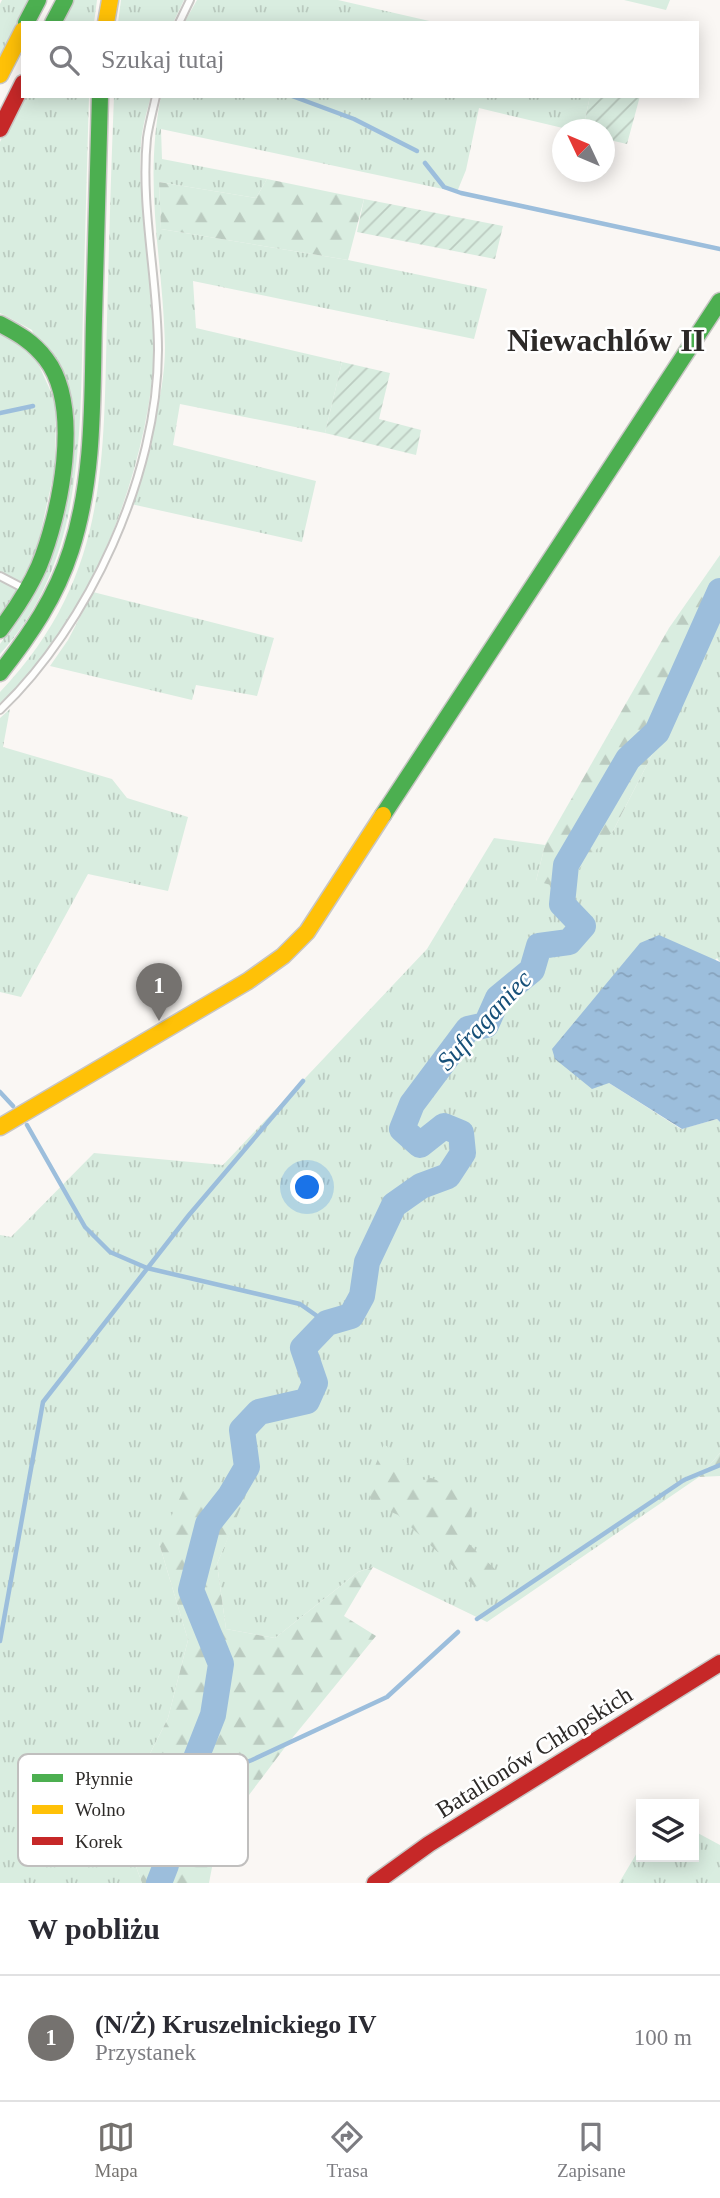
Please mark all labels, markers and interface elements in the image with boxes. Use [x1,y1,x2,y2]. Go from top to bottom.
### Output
search box [21,21,699,98]
icon: search [45,41,83,79]
text: Szukaj tutaj [101,45,224,74]
north arrow [552,119,615,182]
district label: Niewachlów II [507,322,705,358]
pin: 1 [136,963,182,1021]
water label: Sufraganiec [431,964,538,1076]
your location [290,1170,324,1204]
street label: Batalionów Chłopskich [431,1681,637,1823]
legend [18,1754,248,1866]
text: Płynnie [75,1768,133,1789]
text: Wolno [75,1799,125,1820]
map controls [636,1799,699,1862]
button: layers [636,1799,699,1862]
text: Korek [75,1831,123,1852]
text: W pobliżu [28,1912,160,1945]
text: (N/Ż) Kruszelnickiego IV [95,2010,377,2039]
text: 1 [45,2025,57,2050]
text: 100 m [634,2025,692,2050]
text: Przystanek [95,2040,196,2065]
tab: Mapa [94,2118,138,2182]
tab: Trasa [327,2118,368,2182]
tab: Zapisane [557,2118,626,2182]

